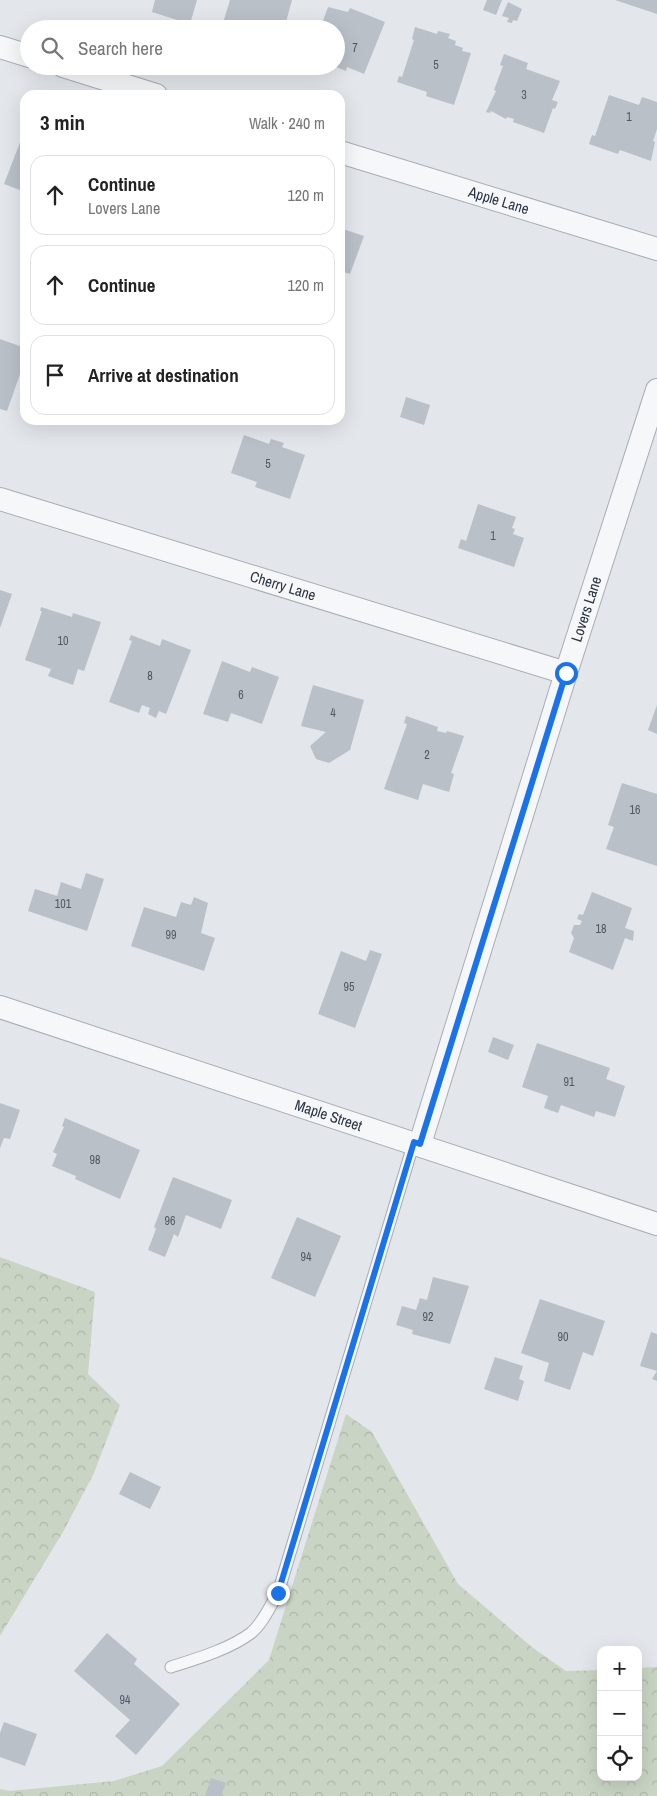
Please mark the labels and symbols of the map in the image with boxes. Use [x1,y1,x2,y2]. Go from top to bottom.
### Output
house number: 7 [352,40,358,56]
house number: 5 [433,57,439,73]
house number: 3 [521,87,527,103]
house number: 1 [626,109,632,125]
street label: Apple Lane [465,181,532,219]
house number: 5 [265,456,271,472]
house number: 1 [490,528,496,544]
street label: Cherry Lane [248,566,319,606]
street label: Lovers Lane [566,574,606,645]
house number: 10 [58,633,68,649]
route start [555,662,578,685]
house number: 8 [147,668,153,684]
house number: 6 [238,687,244,703]
house number: 4 [330,705,336,721]
house number: 2 [424,747,430,763]
house number: 16 [630,802,640,818]
house number: 101 [55,896,72,912]
house number: 18 [596,921,606,937]
house number: 99 [166,927,176,943]
house number: 95 [344,979,355,995]
house number: 91 [564,1074,575,1090]
street label: Maple Street [292,1094,366,1136]
house number: 98 [90,1152,100,1168]
house number: 96 [165,1213,175,1229]
house number: 94 [301,1249,312,1265]
house number: 92 [423,1309,433,1325]
house number: 90 [558,1329,568,1345]
route end [267,1582,290,1605]
house number: 94 [120,1692,131,1708]

